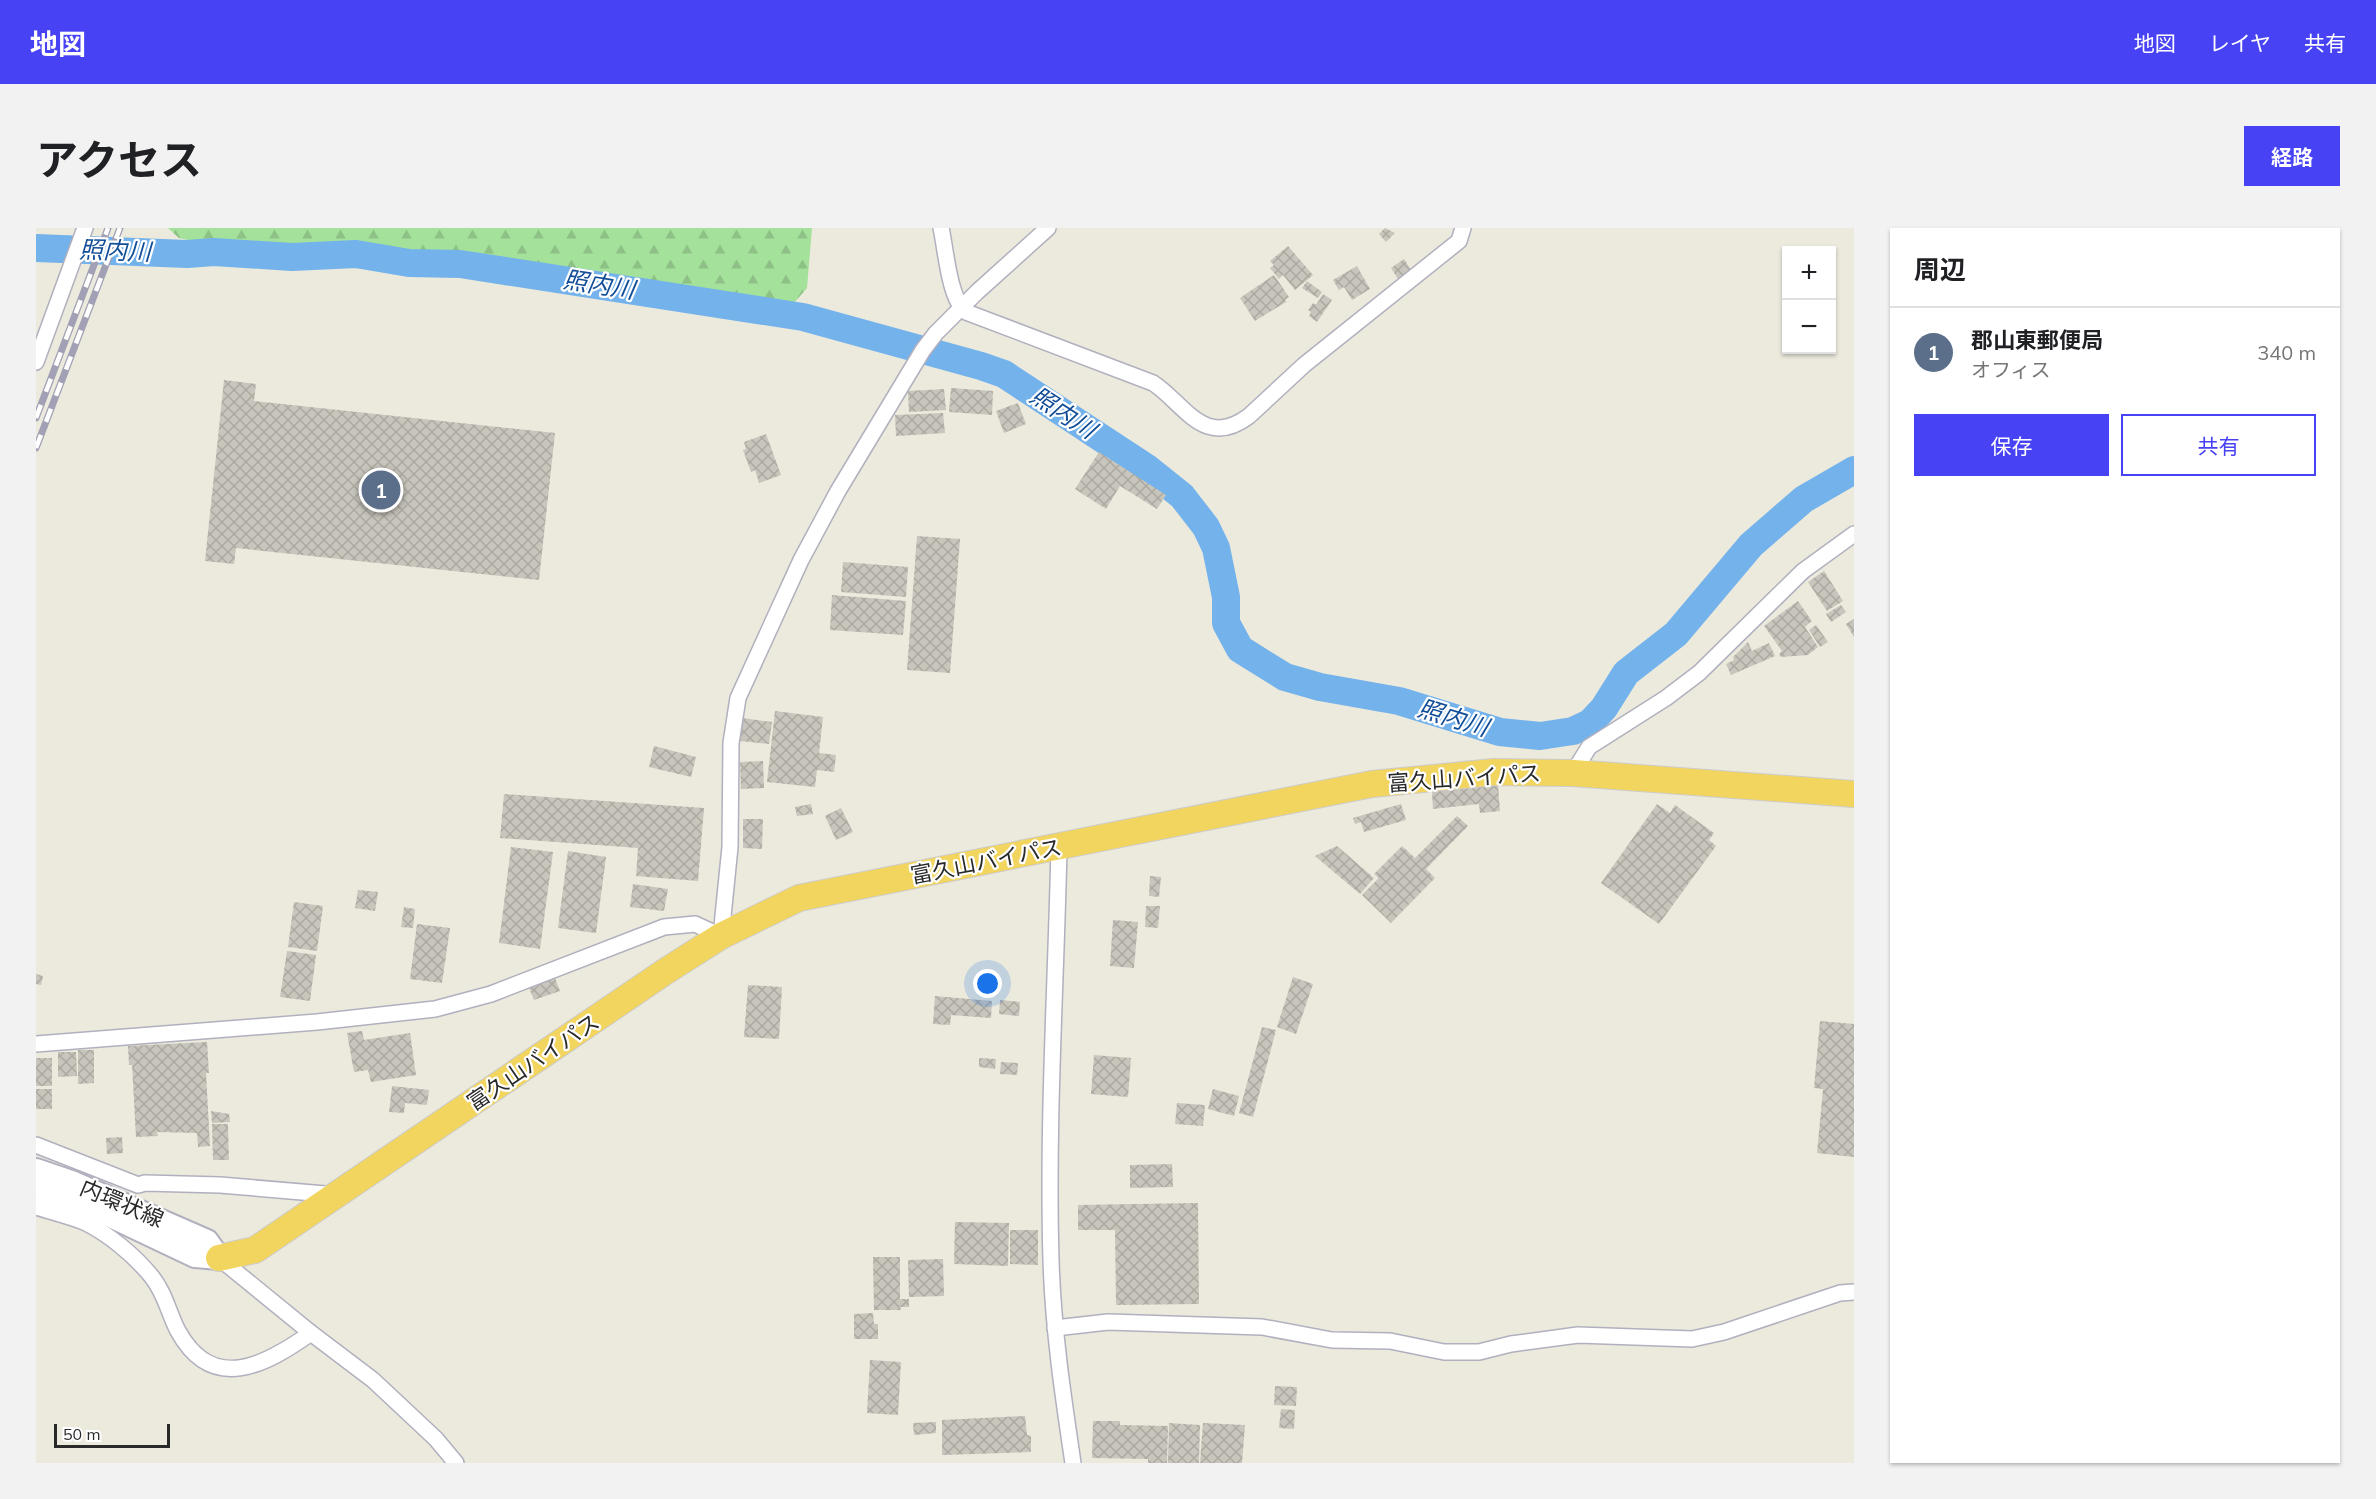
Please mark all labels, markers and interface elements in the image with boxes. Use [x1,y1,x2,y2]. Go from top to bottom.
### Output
text: 地図 [30,26,86,61]
text: 地図 [2134,30,2176,56]
text: レイヤ [2209,30,2271,56]
text: 共有 [2304,30,2346,56]
button: 経路 [2244,126,2340,186]
text: アクセス [36,133,202,186]
water label: 照内川 [79,234,155,266]
map controls [1782,246,1836,354]
button: + [1782,246,1836,300]
text: 周辺 [1914,253,1966,286]
water label: 照内川 [561,264,640,305]
button: − [1782,300,1836,354]
text: 郡山東郵便局 [1971,326,2103,354]
text: 1 [1928,340,1940,365]
text: 340 m [2257,340,2316,365]
text: オフィス [1971,357,2051,382]
water label: 照内川 [1025,380,1104,446]
button: 保存 [1914,414,2109,476]
button: 共有 [2121,414,2316,476]
pin: 1 [362,468,400,512]
water label: 照内川 [1414,692,1495,743]
street label: 富久山バイパス [1386,759,1542,797]
street label: 富久山バイパス [908,833,1064,889]
your location [973,969,1002,998]
street label: 富久山バイパス [462,1007,604,1117]
street label: 内環状線 [76,1173,168,1233]
scale bar [54,1421,170,1448]
text: 50 m [63,1424,100,1444]

